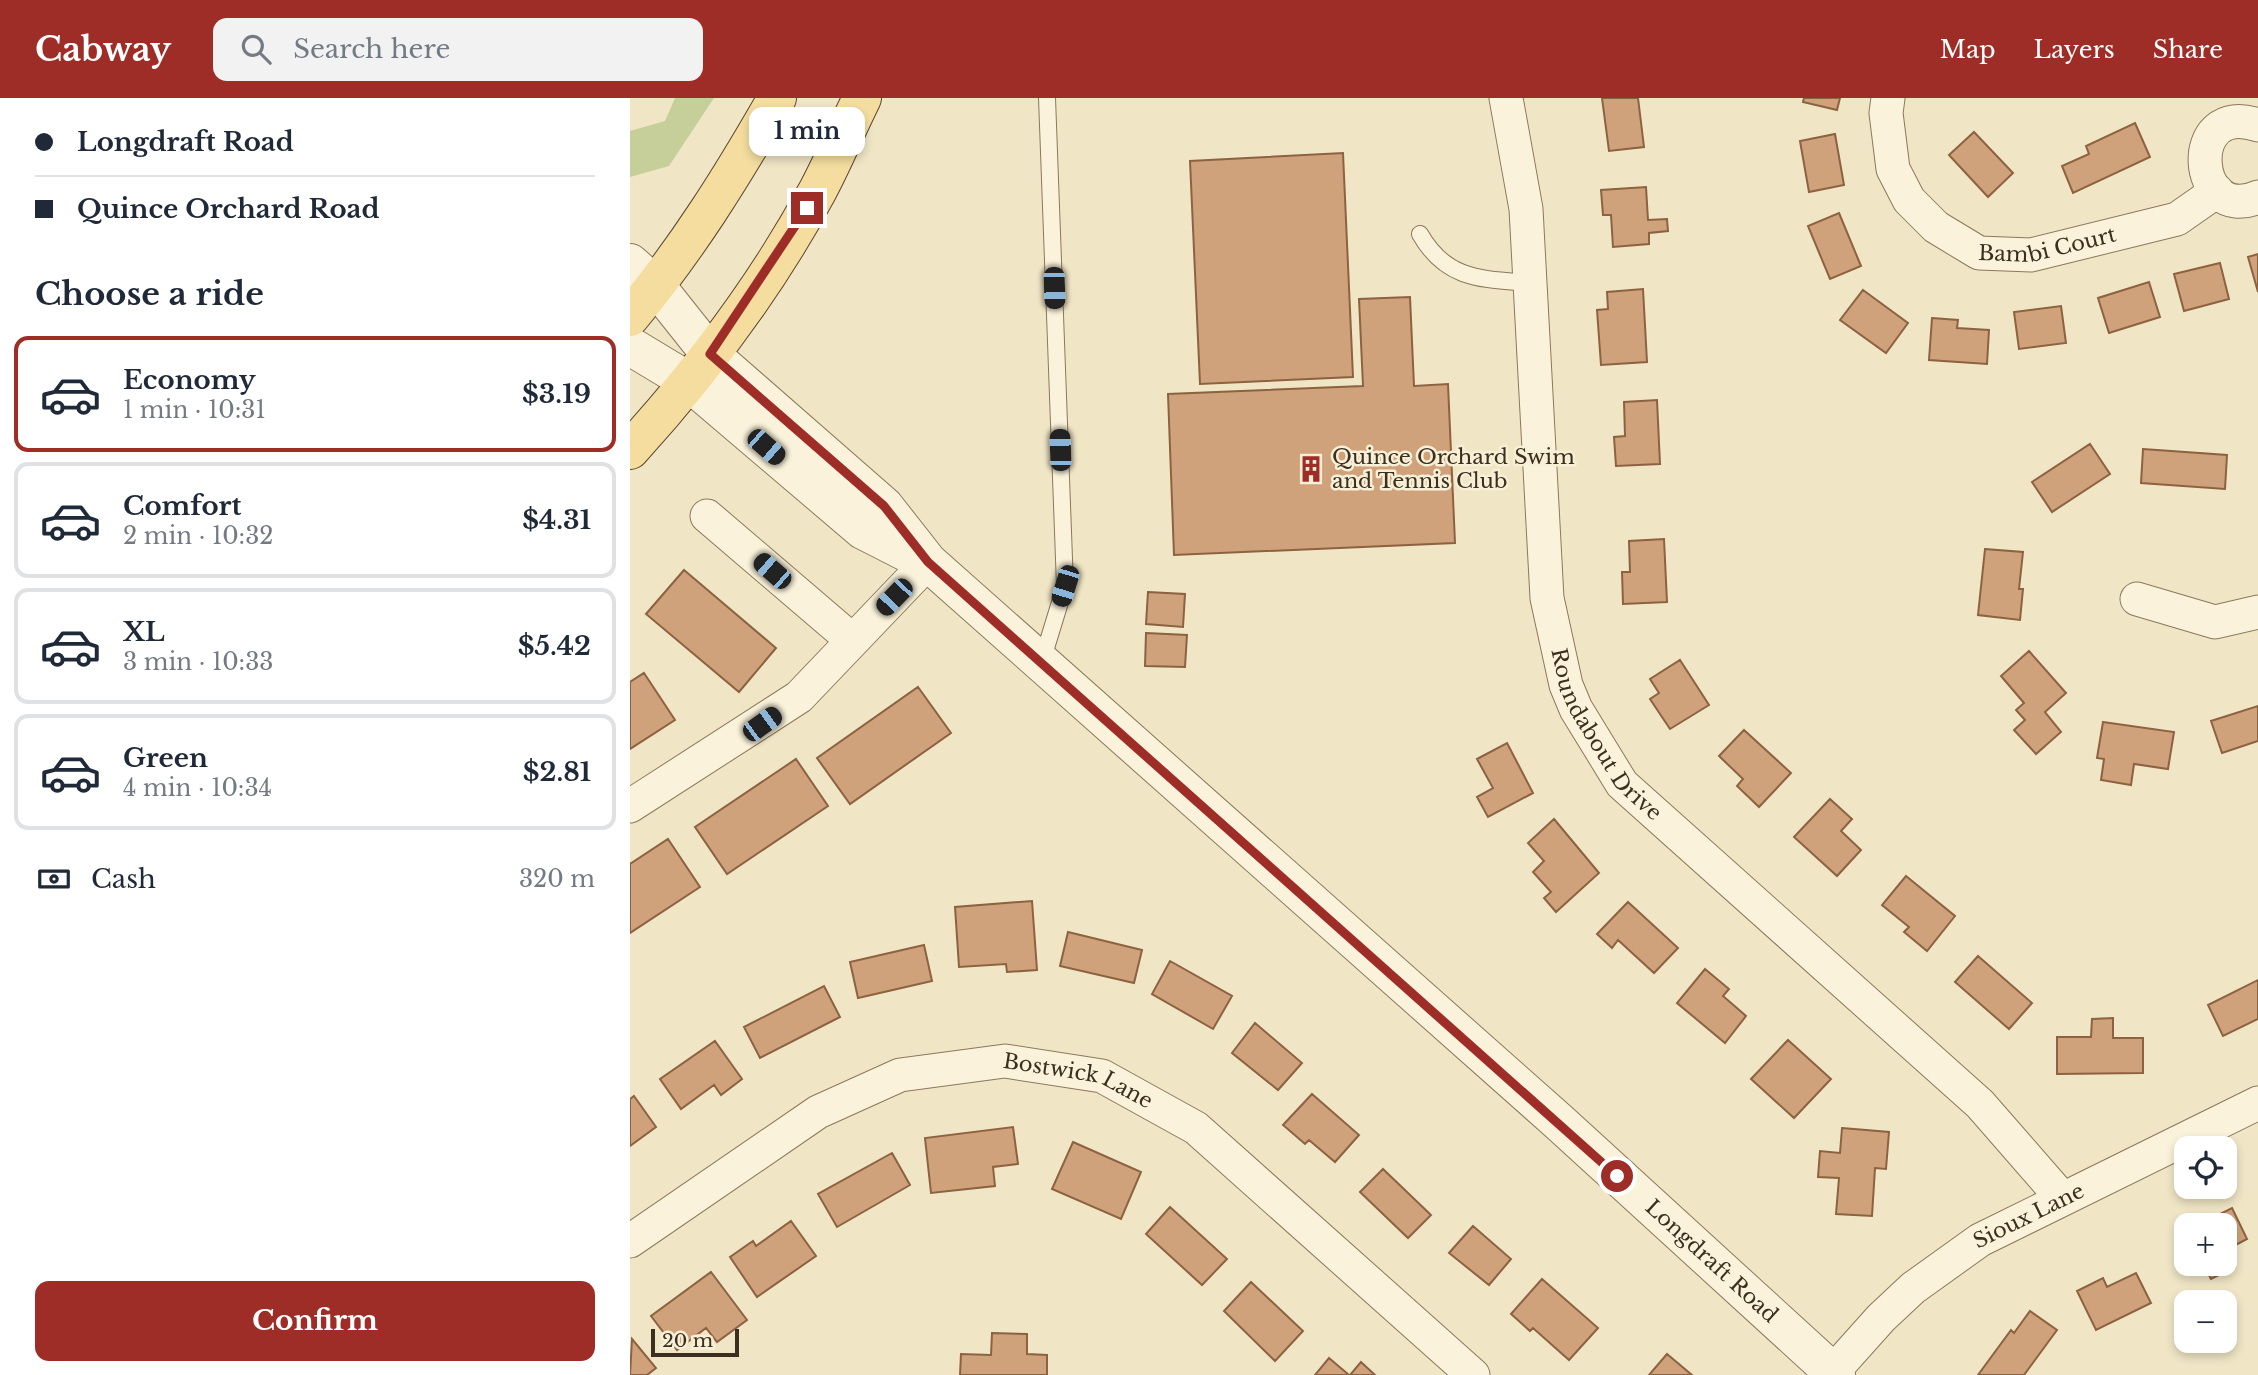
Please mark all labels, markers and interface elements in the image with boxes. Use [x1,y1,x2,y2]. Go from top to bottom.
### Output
search box [213,18,703,81]
text: Cabway [35,29,171,70]
icon: search [237,30,275,68]
text: Search here [293,33,450,65]
text: Map [1940,35,1996,64]
text: Layers [2034,35,2115,64]
text: Share [2153,35,2223,64]
callout: 1 min [749,106,865,155]
text: 1 min [774,117,840,145]
text: Longdraft Road [77,126,294,158]
route end [791,192,823,224]
text: Quince Orchard Road [77,193,380,225]
street label: Bambi Court [1978,222,2119,268]
car [1043,267,1066,309]
text: Choose a ride [35,274,264,314]
icon: car [39,363,102,426]
text: Economy [123,364,256,396]
text: $3.19 [522,378,591,410]
text: 1 min · 10:31 [123,396,266,424]
car [744,425,789,469]
car [1049,429,1072,471]
place label: Quince Orchard Swim and Tennis Club [1332,444,1575,494]
building icon: Quince Orchard Swim and Tennis Club [1296,454,1326,484]
icon: car [39,489,102,552]
text: Comfort [123,490,241,522]
text: $4.31 [522,504,591,536]
text: 2 min · 10:32 [123,522,273,550]
car [750,549,795,593]
car [1049,563,1082,609]
car [872,575,917,619]
icon: car [39,615,102,678]
text: XL [123,616,165,648]
text: $5.42 [518,630,591,662]
street label: Roundabout Drive [1545,646,1667,826]
text: 3 min · 10:33 [123,648,273,676]
car [739,703,786,745]
icon: car [39,741,102,804]
text: Green [123,742,208,774]
text: $2.81 [523,756,591,788]
text: 4 min · 10:34 [123,774,272,802]
icon: cash [35,860,73,898]
text: Cash [91,863,156,895]
text: 320 m [519,865,595,893]
street label: Bostwick Lane [1001,1048,1157,1114]
map controls [2174,1136,2237,1353]
button: locate [2174,1136,2237,1199]
route start [1601,1160,1633,1192]
street label: Sioux Lane [1969,1178,2088,1254]
street label: Longdraft Road [1640,1194,1783,1328]
button: + [2174,1213,2237,1276]
button: Confirm [35,1281,595,1361]
button: − [2174,1290,2237,1353]
scale bar [651,1326,738,1358]
text: 20 m [662,1329,713,1352]

